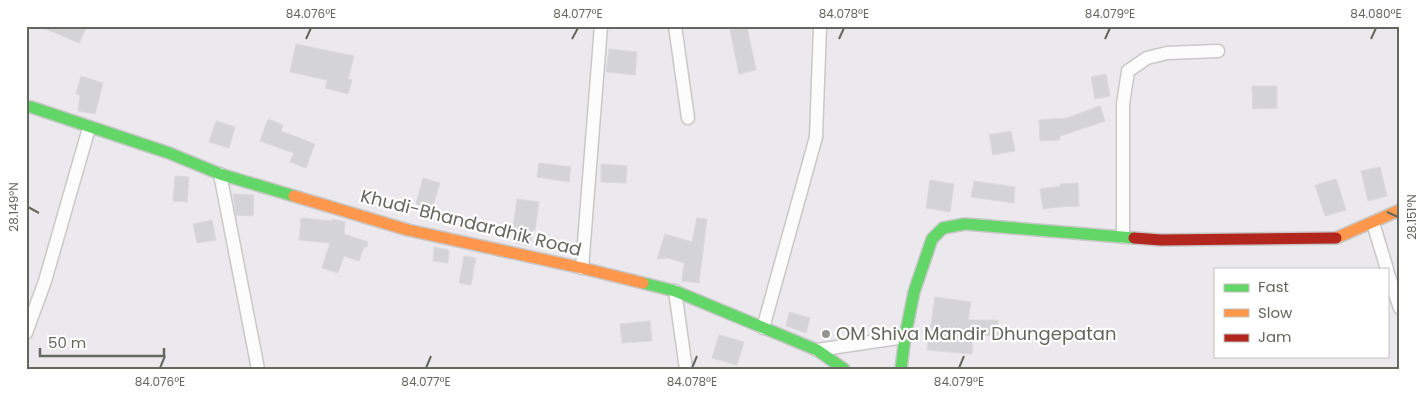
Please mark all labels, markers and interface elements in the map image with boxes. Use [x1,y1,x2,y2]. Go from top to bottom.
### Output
text: 84.076°E [286,5,336,22]
text: 84.077°E [553,5,603,22]
text: 84.078°E [819,5,869,22]
text: 84.079°E [1085,5,1135,22]
text: 84.080°E [1350,5,1402,22]
text: 28.149°N [5,182,22,232]
street label: Khudi-Bhandardhik Road [358,183,584,262]
text: 28.151°N [1403,194,1420,240]
legend [1214,268,1388,358]
text: Fast [1258,276,1289,297]
text: Slow [1258,302,1293,323]
place label: OM Shiva Mandir Dhungepatan [836,321,1117,346]
scale bar [40,325,164,357]
text: Jam [1258,326,1292,347]
marker: OM Shiva Mandir Dhungepatan [820,328,832,340]
text: 50 m [48,332,86,353]
text: 84.076°E [135,373,185,390]
text: 84.077°E [401,373,451,390]
text: 84.078°E [667,373,717,390]
text: 84.079°E [934,373,984,390]

